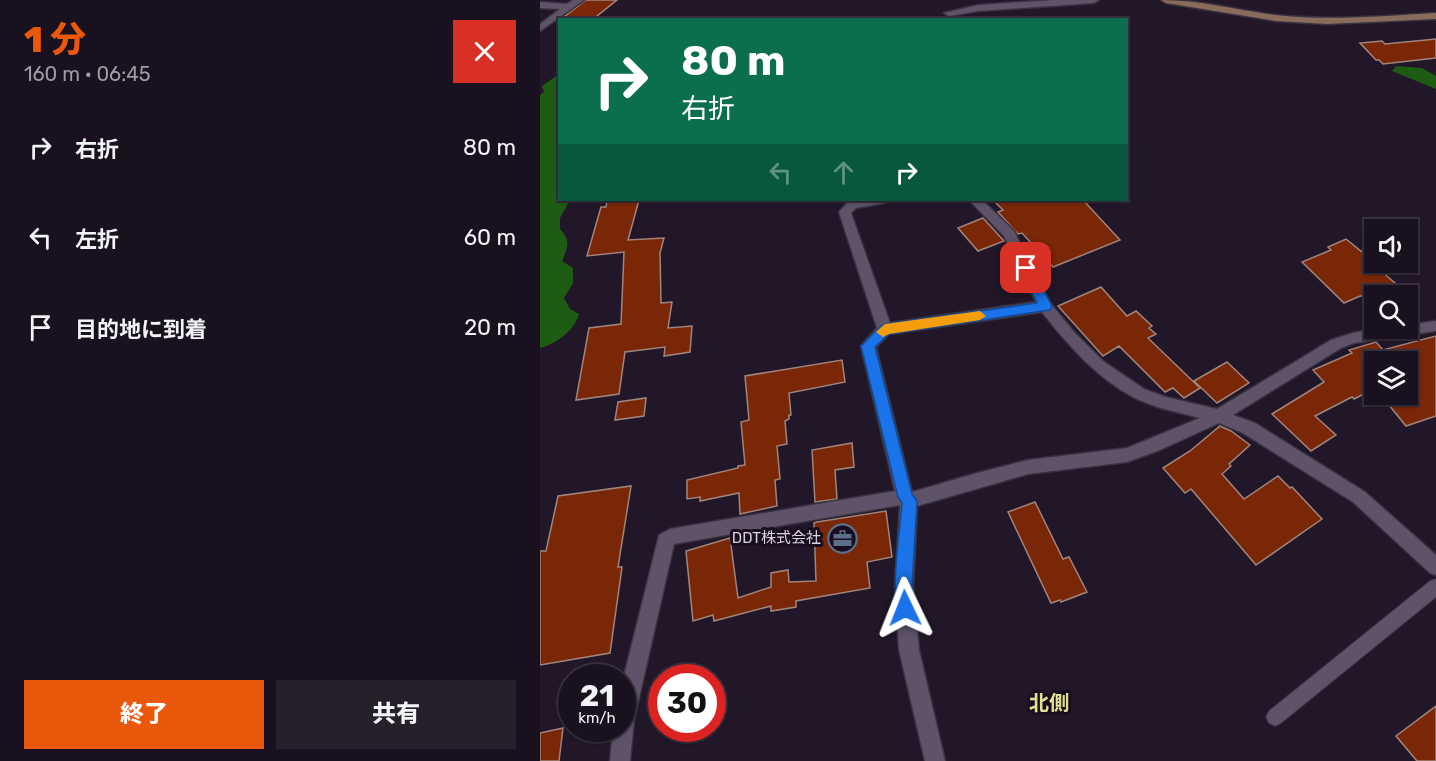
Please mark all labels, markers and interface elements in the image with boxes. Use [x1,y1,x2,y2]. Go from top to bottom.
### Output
text: 1 分 [24,18,86,61]
button: close [453,20,516,83]
text: 80 m [681,36,785,86]
icon: right [582,42,660,120]
text: 160 m · 06:45 [24,62,151,86]
text: 右折 [681,93,735,125]
icon: right [24,131,57,164]
text: 80 m [463,134,516,161]
text: 右折 [75,136,119,163]
icon: left [764,156,797,189]
icon: ahead [827,156,860,189]
icon: right [890,156,923,189]
map controls [1364,219,1418,405]
button: sound [1364,219,1418,273]
icon: left [24,221,57,254]
text: 60 m [464,224,516,251]
text: 左折 [75,226,119,253]
pin [1000,242,1051,293]
icon: arrive [1009,251,1042,284]
button: search [1364,285,1418,339]
icon: arrive [24,311,57,344]
text: 20 m [464,314,516,341]
text: 目的地に到着 [75,316,207,343]
button: layers [1364,351,1418,405]
office icon: DDT株式会社 [826,522,858,554]
place label: DDT株式会社 [732,529,821,547]
position arrow [873,576,937,640]
speed limit sign: 30 [648,664,726,742]
text: 21 [580,678,614,714]
button: 終了 [24,680,264,749]
button: 共有 [276,680,516,749]
district label: 北側 [1029,691,1069,715]
text: km/h [578,709,616,727]

